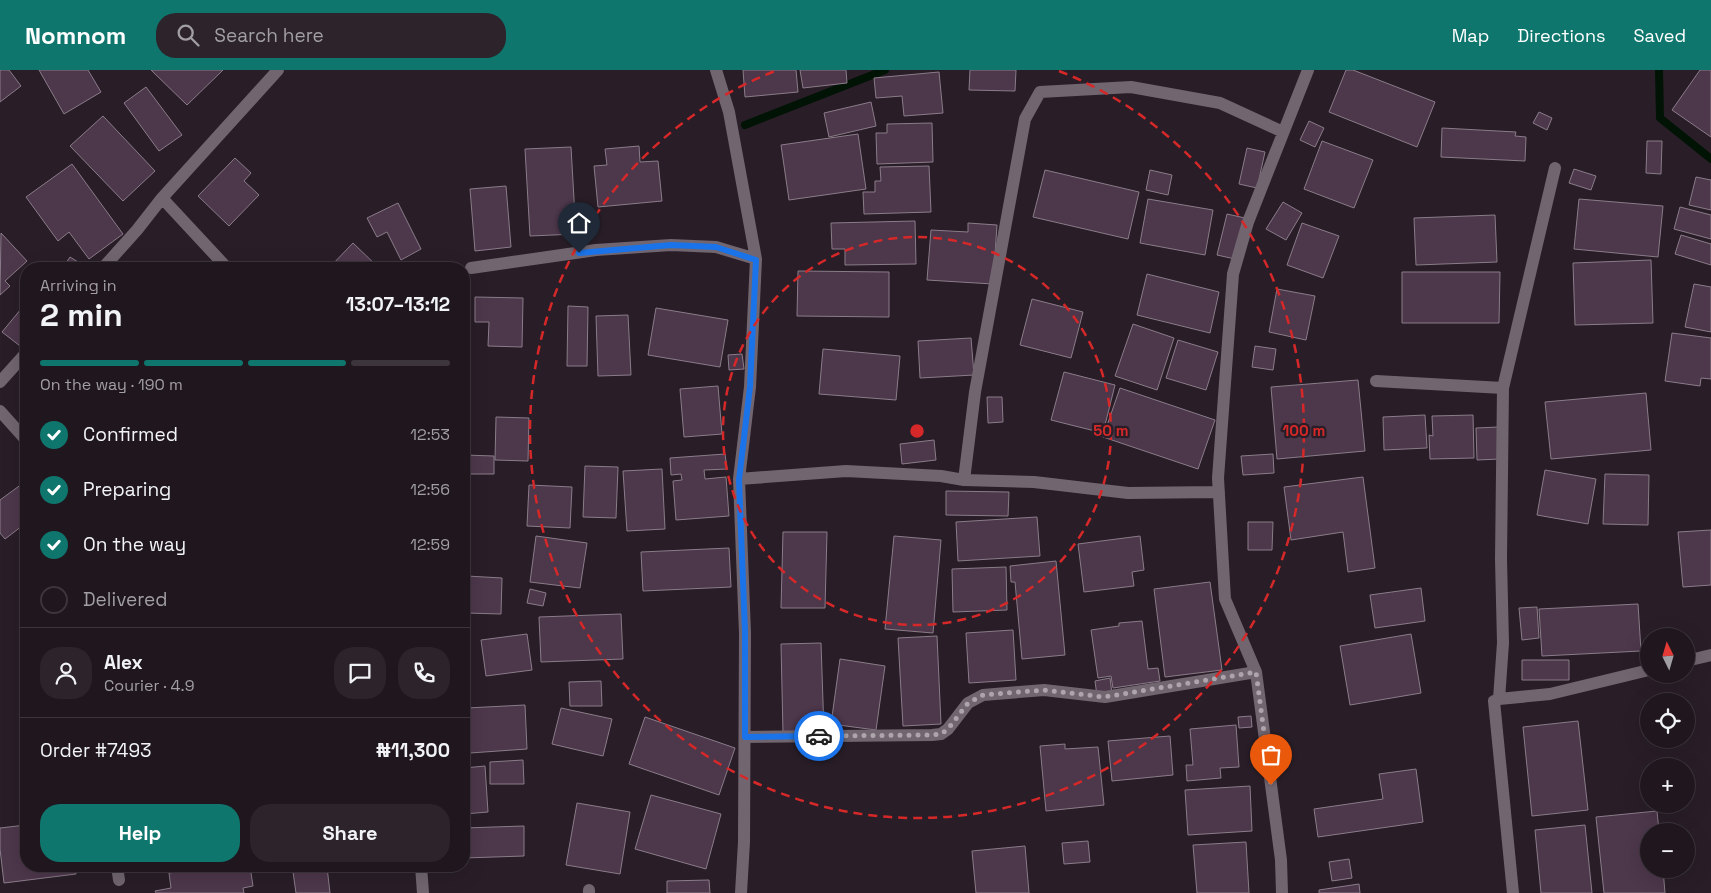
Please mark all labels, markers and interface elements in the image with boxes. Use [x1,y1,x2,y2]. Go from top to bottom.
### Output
search box [156,13,506,58]
text: Nomnom [25,20,126,51]
icon: search [174,21,202,49]
text: Search here [214,23,324,48]
text: Map [1452,24,1489,47]
text: Directions [1517,24,1606,47]
text: Saved [1634,24,1686,47]
pin [558,202,600,253]
icon: home [565,209,593,237]
text: Arriving in [40,275,117,296]
text: 13:07–13:12 [346,292,450,317]
text: 2 min [40,295,123,335]
text: On the way · 190 m [40,374,183,395]
icon: check [40,421,68,449]
text: 50 m [1093,421,1129,440]
text: 100 m [1283,421,1325,440]
text: Confirmed [83,422,178,447]
centre of rings [908,422,926,440]
text: 12:53 [410,424,450,445]
icon: check [40,476,68,504]
text: Preparing [83,477,171,502]
text: 12:56 [410,479,450,500]
icon: check [40,531,68,559]
text: On the way [83,532,186,557]
text: 12:59 [410,534,450,555]
text: Delivered [83,587,168,612]
north arrow [1640,628,1695,682]
map controls [1640,628,1695,878]
button: person [40,647,92,699]
button: chat [334,647,386,699]
button: phone [398,647,450,699]
text: Alex [104,650,143,675]
text: Courier · 4.9 [104,675,194,696]
button: locate [1640,693,1695,748]
courier [794,711,844,761]
icon: car [805,722,833,750]
pin [1250,734,1292,785]
text: Order #7493 [40,738,152,763]
text: ₦11,300 [376,738,450,763]
icon: bag [1257,741,1285,769]
button: + [1640,758,1695,813]
button: Help [40,804,240,862]
button: Share [250,804,450,862]
button: − [1640,823,1695,878]

